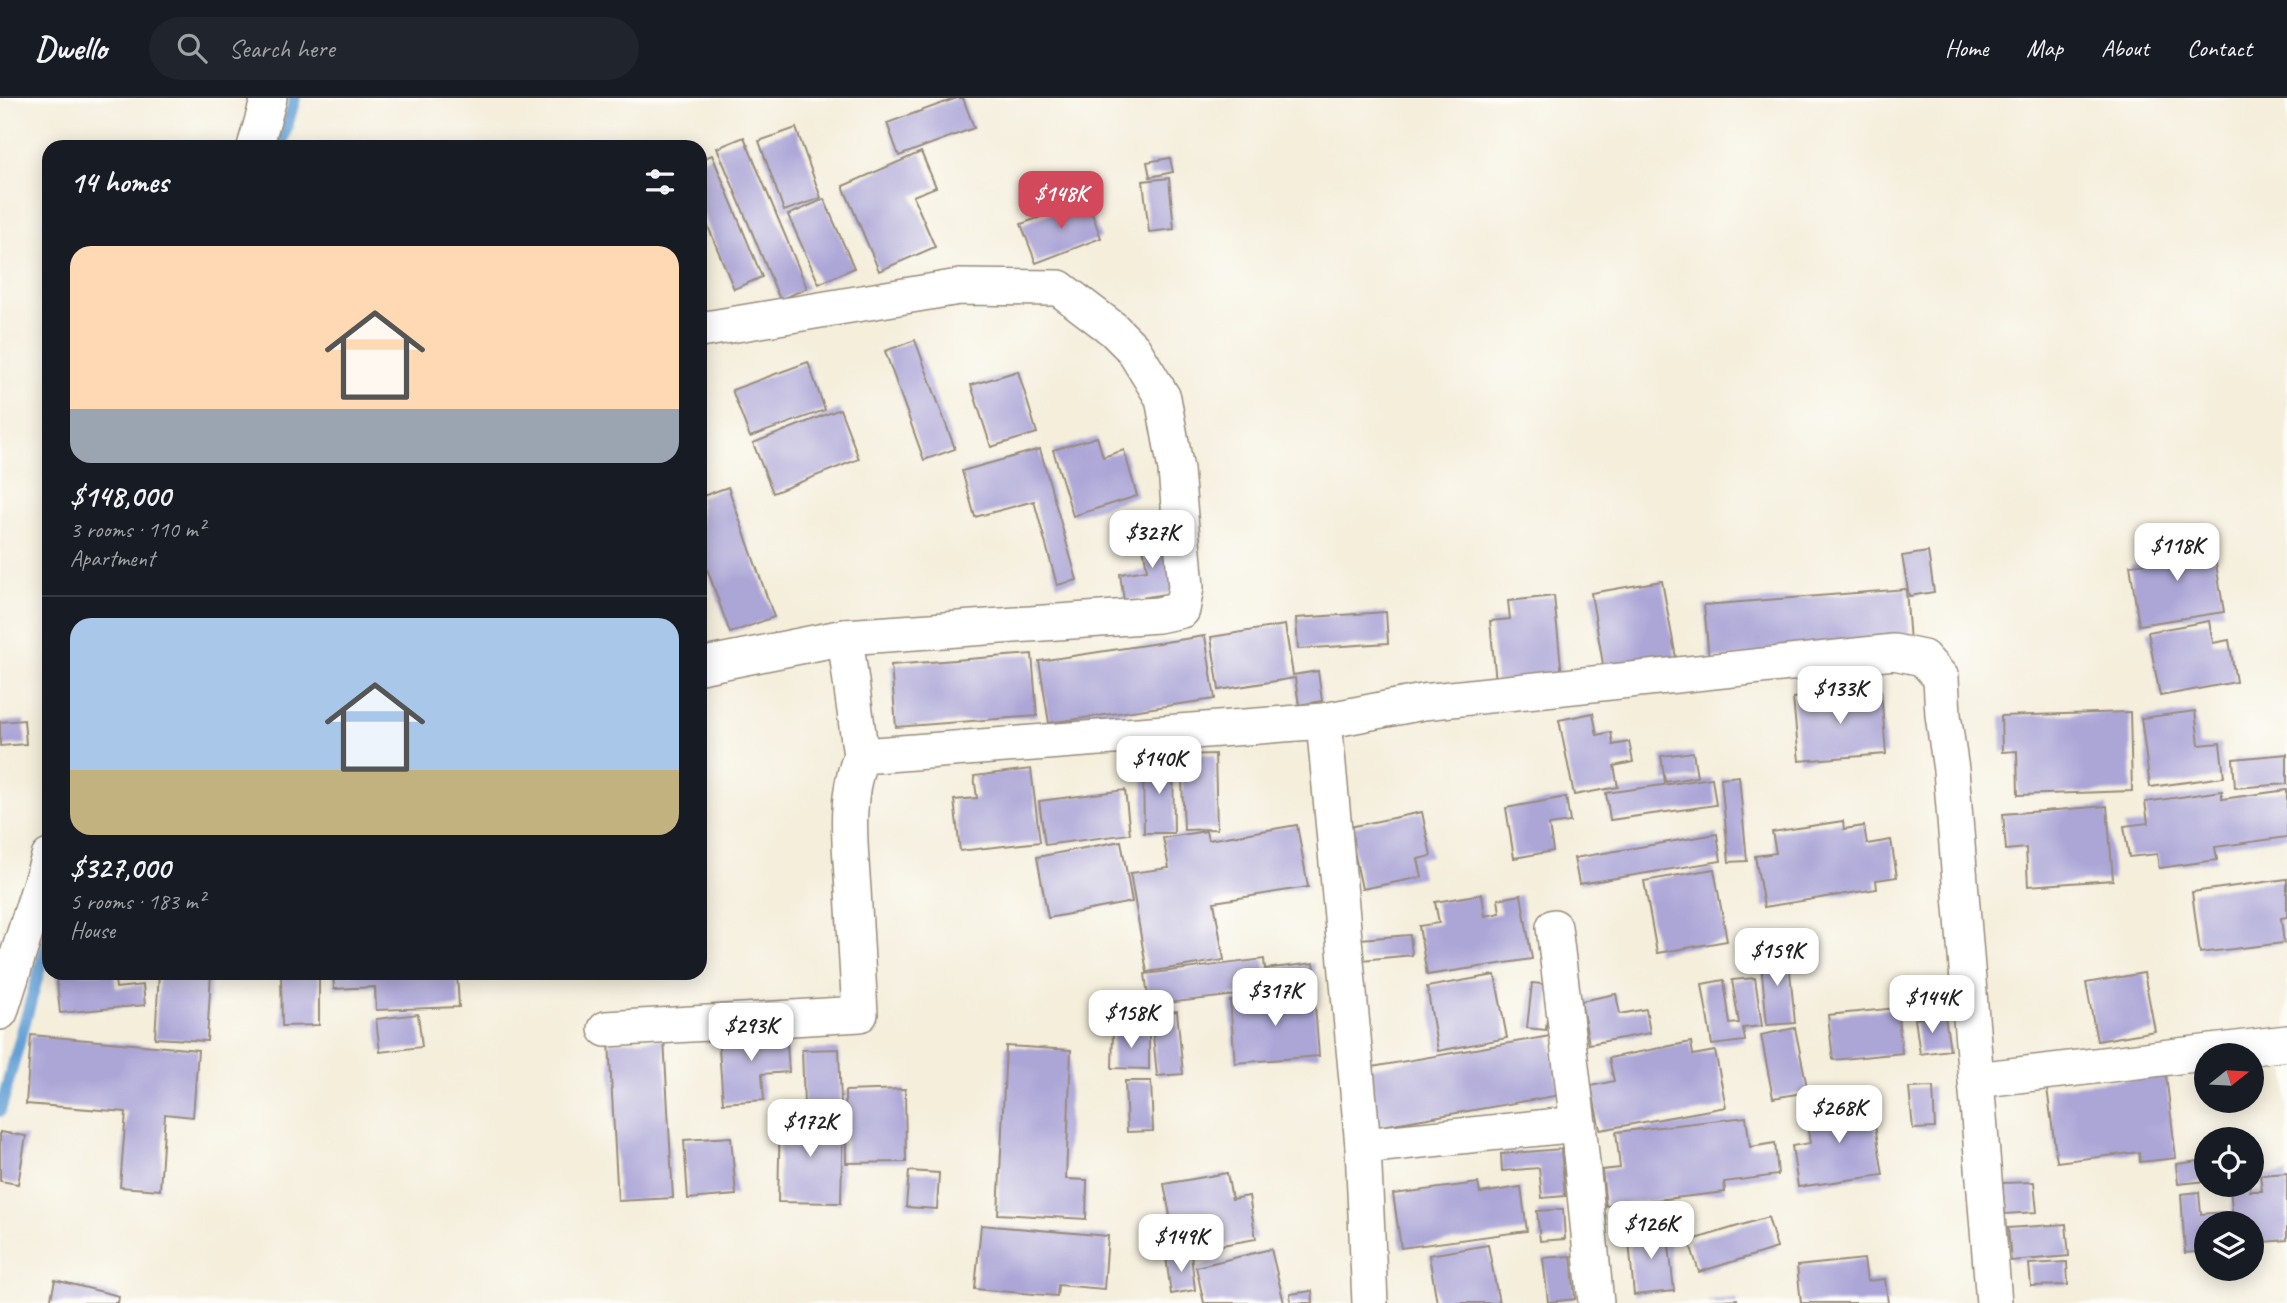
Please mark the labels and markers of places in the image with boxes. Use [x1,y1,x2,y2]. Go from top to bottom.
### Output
pin: $148K [1012,172,1110,231]
pin: $327K [1103,510,1201,570]
pin: $118K [2128,524,2226,583]
pin: $133K [1791,666,1889,726]
pin: $140K [1110,736,1208,796]
pin: $159K [1728,928,1826,988]
pin: $317K [1226,968,1324,1028]
pin: $144K [1883,976,1981,1035]
pin: $158K [1082,990,1180,1050]
pin: $293K [702,1004,800,1063]
pin: $268K [1790,1086,1888,1145]
pin: $172K [761,1100,859,1159]
pin: $126K [1602,1202,1700,1261]
pin: $149K [1132,1214,1230,1274]

